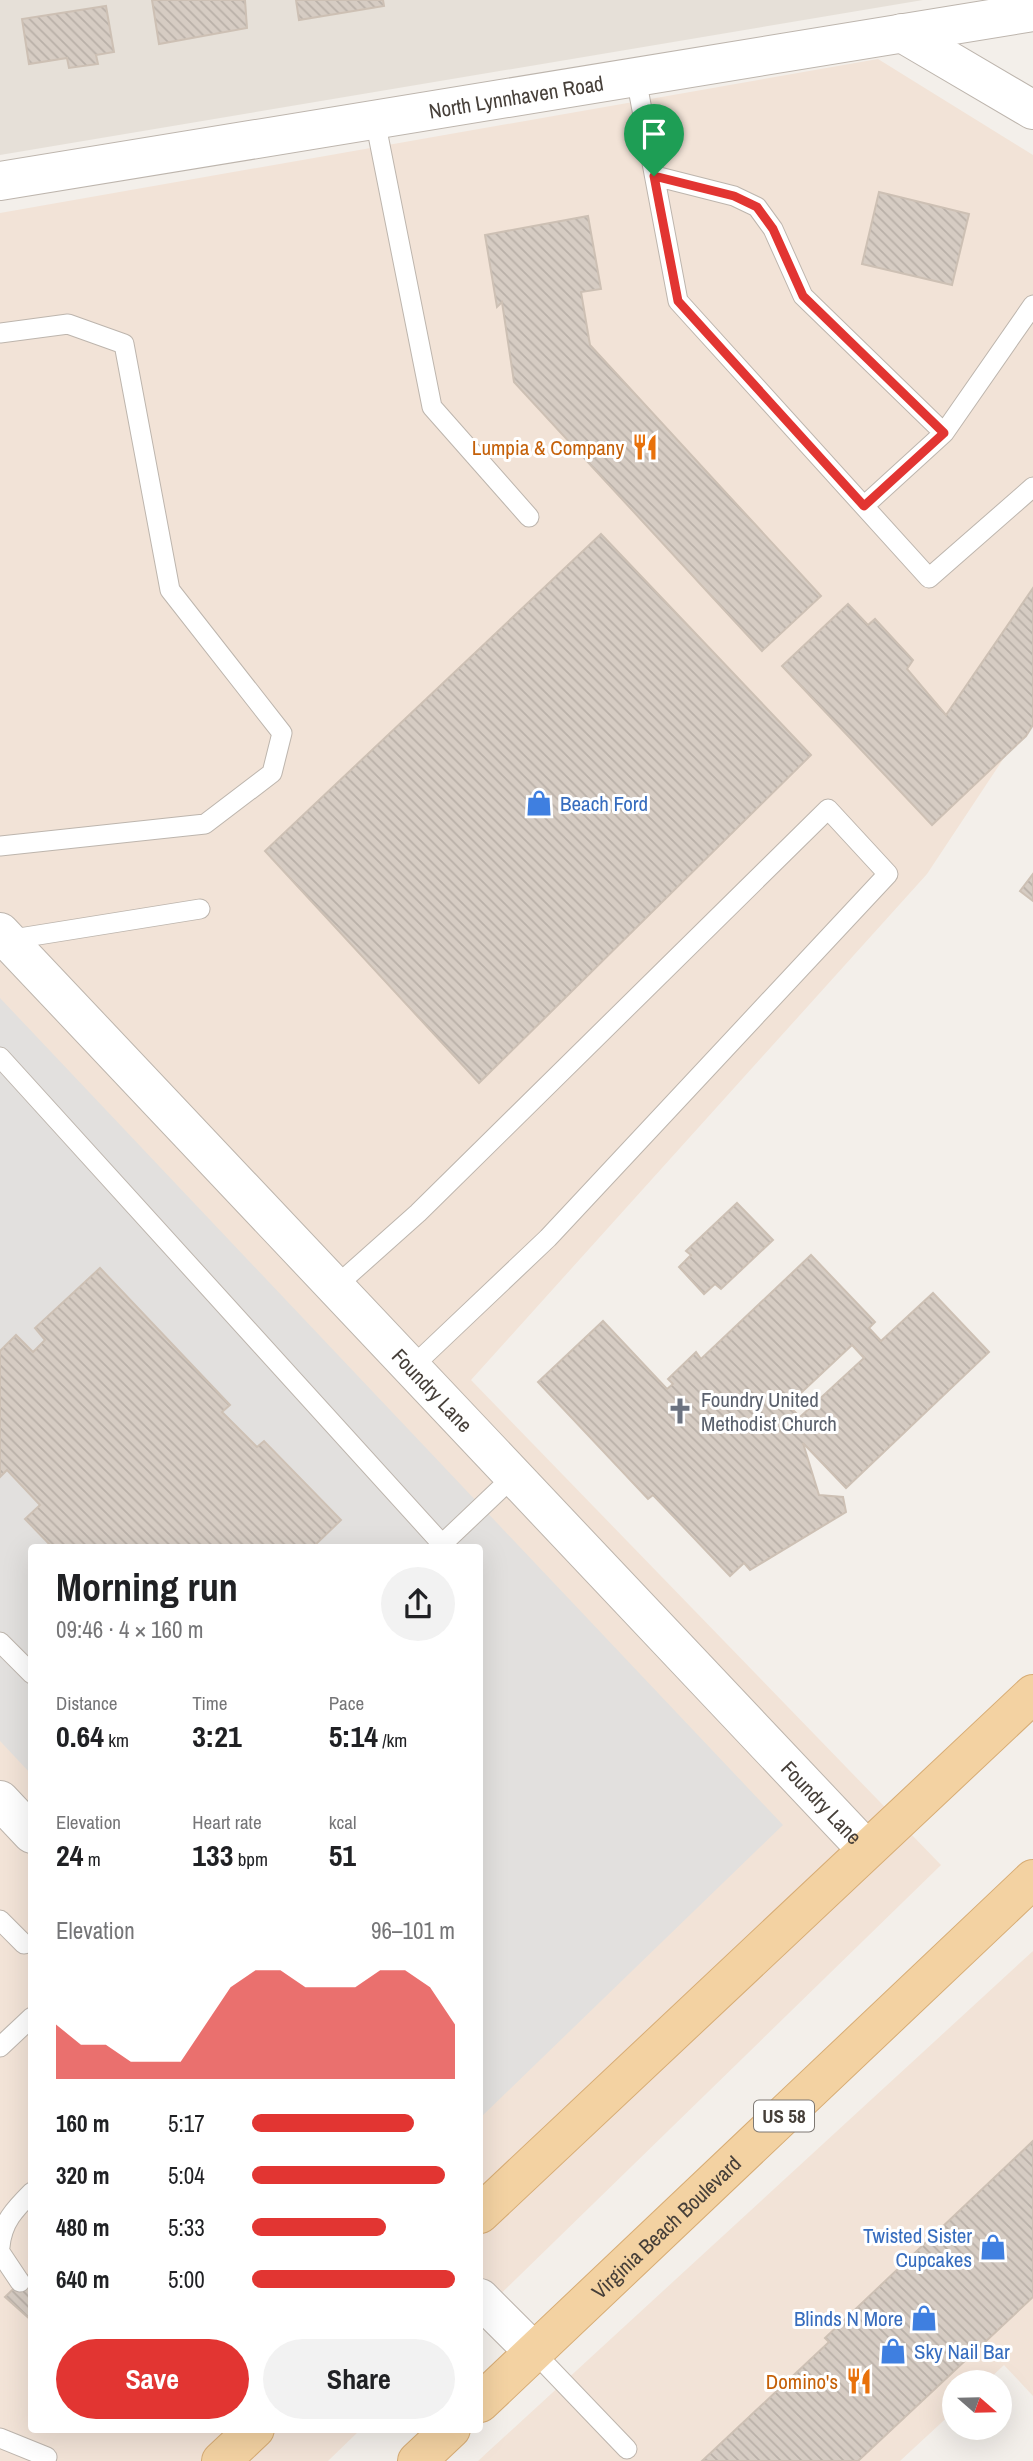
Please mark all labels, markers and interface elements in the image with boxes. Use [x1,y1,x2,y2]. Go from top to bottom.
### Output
street label: North Lynnhaven Road [427,68,606,125]
pin [624,104,684,176]
icon: arrive [635,115,673,153]
restaurant icon: Lumpia & Company [630,432,660,462]
place label: Lumpia & Company [472,433,624,462]
shop icon: Beach Ford [524,788,554,818]
place label: Beach Ford [560,789,648,818]
street label: Foundry Lane [386,1342,479,1438]
place label: Foundry United Methodist Church [701,1385,837,1438]
church icon: Foundry United Methodist Church [665,1396,695,1426]
text: Morning run [56,1562,238,1613]
button: share [381,1567,455,1641]
text: 09:46 · 4 × 160 m [56,1614,203,1645]
text: Distance [56,1690,117,1716]
text: Time [192,1690,227,1716]
text: Pace [329,1690,364,1716]
text: 0.64 [56,1716,104,1756]
text: 3:21 [192,1716,242,1756]
text: 5:14 [329,1716,378,1756]
text: km [104,1727,129,1753]
text: /km [378,1727,407,1753]
street label: Foundry Lane [775,1754,869,1851]
text: Elevation [56,1809,121,1835]
text: Heart rate [192,1809,262,1835]
text: kcal [329,1809,356,1835]
text: 24 [56,1835,83,1875]
text: 133 [192,1835,233,1875]
text: 51 [329,1835,356,1875]
text: m [83,1846,101,1872]
text: bpm [233,1846,268,1872]
text: Elevation [56,1915,135,1946]
text: 96–101 m [371,1915,455,1946]
road number: US 58 [754,2100,814,2132]
text: 160 m [56,2108,109,2139]
text: 5:17 [168,2108,205,2139]
street label: Virginia Beach Boulevard [585,2149,747,2305]
text: 320 m [56,2160,109,2191]
text: 5:04 [168,2160,205,2191]
text: 480 m [56,2212,109,2243]
text: 5:33 [168,2212,205,2243]
place label: Twisted Sister Cupcakes [863,2221,972,2274]
shop icon: Twisted Sister Cupcakes [978,2232,1008,2262]
text: 640 m [56,2264,109,2295]
text: 5:00 [168,2264,205,2295]
shop icon: Blinds N More [909,2303,939,2333]
place label: Blinds N More [794,2304,903,2333]
shop icon: Sky Nail Bar [878,2336,908,2366]
place label: Sky Nail Bar [914,2337,1010,2366]
button: Save [56,2339,249,2419]
button: Share [263,2339,455,2419]
restaurant icon: Domino's [844,2366,874,2396]
place label: Domino's [766,2367,838,2396]
north arrow [942,2370,1012,2440]
map controls [942,2370,1012,2440]

